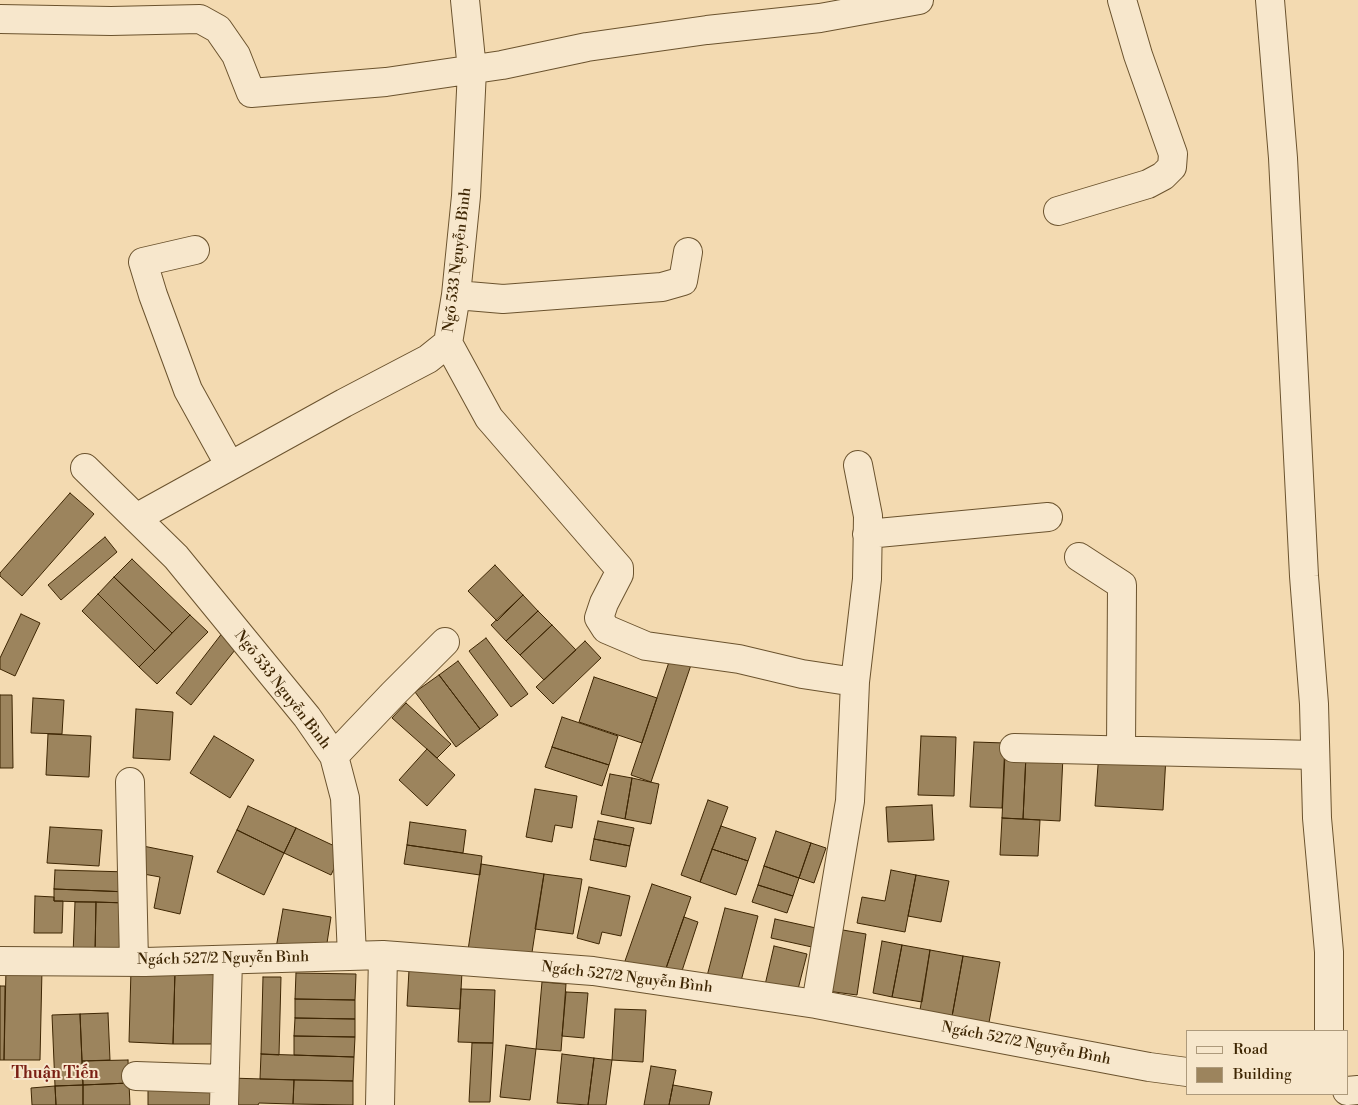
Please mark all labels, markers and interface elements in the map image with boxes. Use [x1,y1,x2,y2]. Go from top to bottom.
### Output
street label: Ngõ 533 Nguyễn Bình [440,187,476,333]
street label: Ngõ 533 Nguyễn Bình [230,627,334,753]
street label: Ngách 527/2 Nguyễn Bình [137,948,309,970]
street label: Ngách 527/2 Nguyễn Bình [540,959,714,997]
street label: Ngách 527/2 Nguyễn Bình [940,1019,1112,1069]
legend [1186,1030,1348,1095]
text: Road [1233,1040,1268,1059]
district label: Thuận Tiến [11,1064,99,1084]
text: Building [1233,1065,1292,1084]

